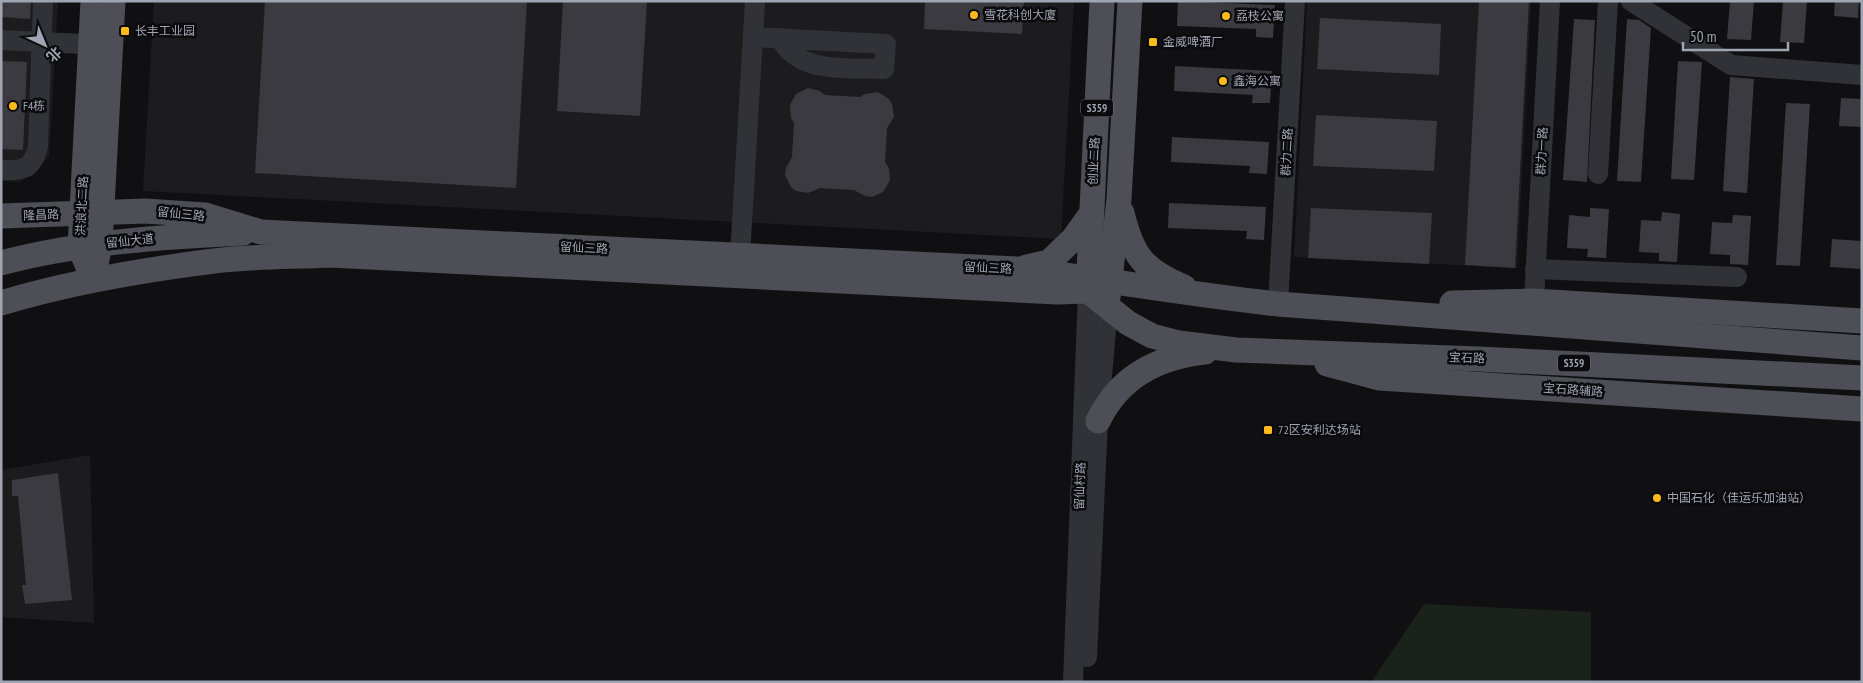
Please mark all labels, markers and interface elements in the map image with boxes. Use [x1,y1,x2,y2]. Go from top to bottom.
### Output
place label: 雪花科创大廈 [984,7,1056,22]
place label: 荔枝公寓 [1236,8,1284,23]
marker: 雪花科创大廈 [968,9,980,21]
marker: 荔枝公寓 [1220,10,1232,22]
north arrow [20,20,70,70]
scale bar [1683,20,1788,52]
place label: 长丰工业园 [135,23,195,38]
marker: 长丰工业园 [119,25,131,37]
text: 50 m [1690,27,1716,46]
place label: 金威啤酒厂 [1163,34,1223,49]
marker: 金威啤酒厂 [1147,36,1159,48]
text: 北 [43,43,65,66]
place label: 鑫海公寓 [1233,73,1281,88]
marker: 鑫海公寓 [1217,75,1229,87]
place label: F4栋 [23,98,45,113]
marker: F4栋 [7,100,19,112]
road number: S359 [1081,100,1113,116]
street label: 群力一路 [1533,127,1550,175]
street label: 群力二路 [1278,128,1295,176]
street label: 创业二路 [1085,137,1102,185]
street label: 洪浪北二路 [72,176,91,236]
street label: 留仙三路 [156,204,206,223]
street label: 隆昌路 [23,206,59,223]
street label: 留仙大道 [105,231,155,250]
street label: 留仙三路 [560,239,608,256]
street label: 留仙三路 [964,259,1012,276]
street label: 宝石路 [1449,349,1485,366]
road number: S359 [1558,354,1590,372]
street label: 宝石路辅路 [1543,380,1603,399]
place label: 72区安利达场站 [1278,422,1361,437]
marker: 72区安利达场站 [1262,424,1274,436]
street label: 留仙村路 [1071,462,1088,510]
place label: 中国石化（佳运乐加油站） [1667,490,1811,505]
marker: 中国石化（佳运乐加油站） [1651,492,1663,504]

